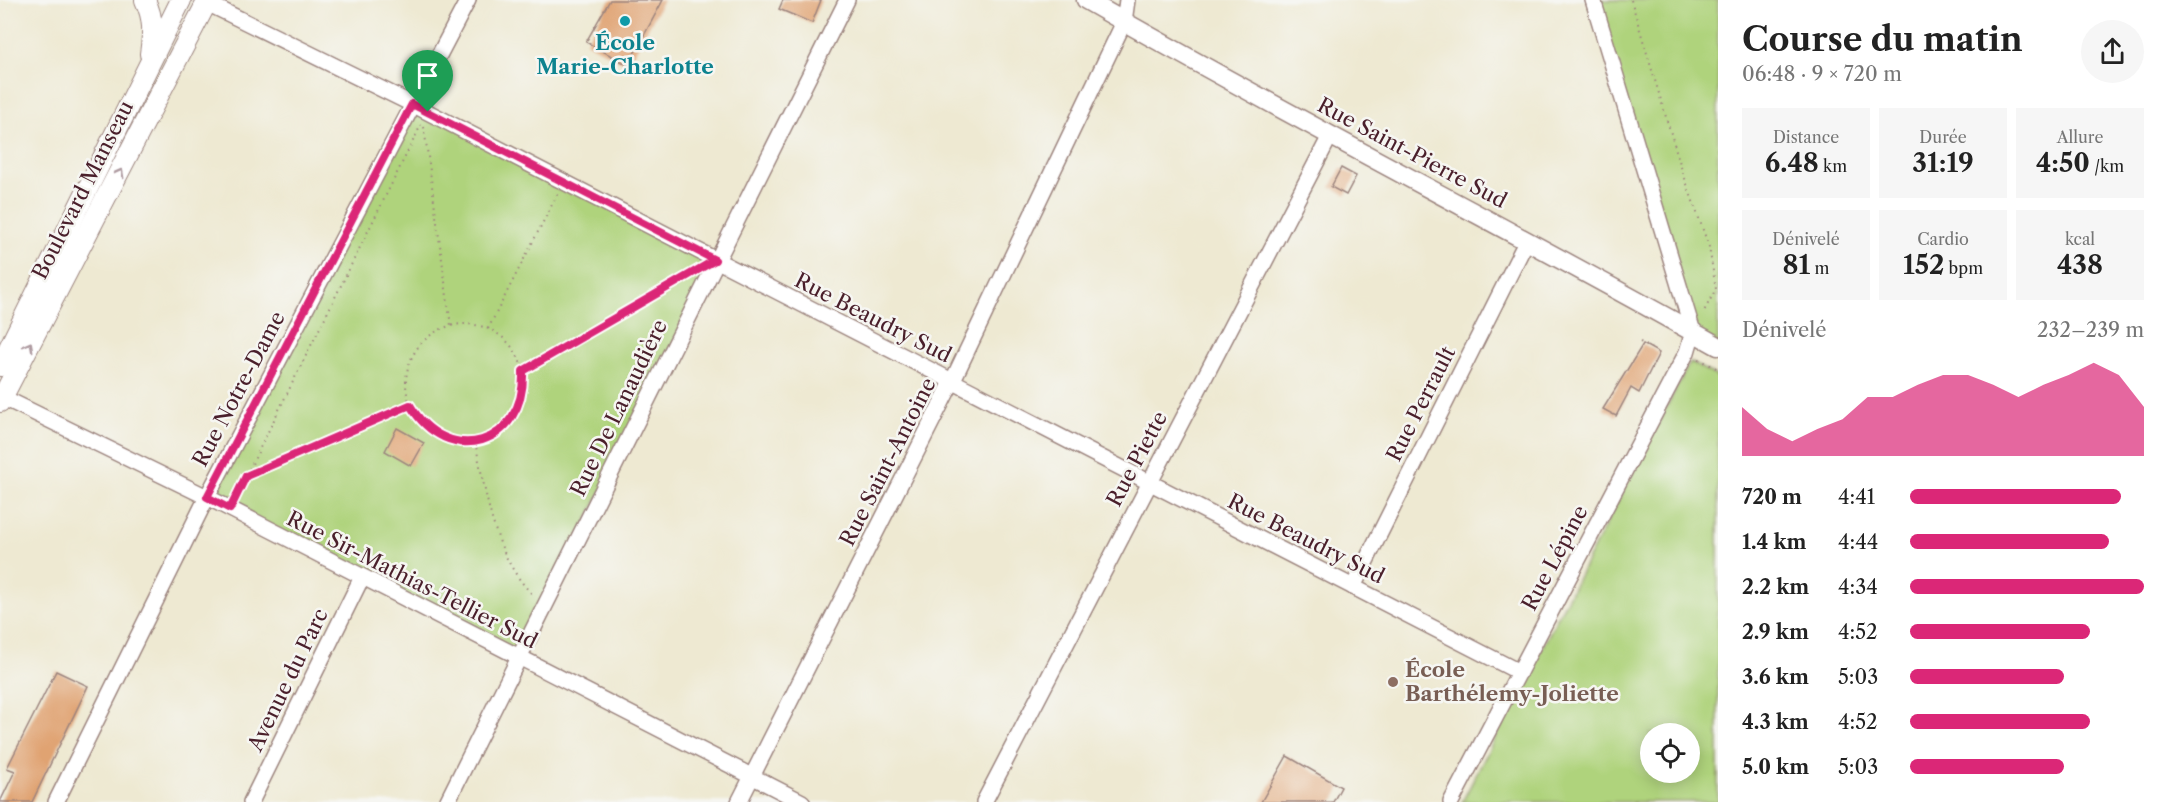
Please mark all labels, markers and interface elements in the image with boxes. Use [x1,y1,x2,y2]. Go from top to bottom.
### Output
marker: École Marie-Charlotte [618,14,632,28]
text: Course du matin [1742,19,2023,60]
button: share [2081,20,2144,83]
place label: École Marie-Charlotte [536,30,714,79]
pin [402,50,453,112]
icon: arrive [411,59,444,92]
text: 06:48 · 9 × 720 m [1742,62,1902,86]
street label: Rue Saint-Pierre Sud [1313,92,1511,213]
street label: Boulevard Manseau [27,96,138,283]
text: Distance [1773,127,1839,147]
text: Durée [1919,127,1967,147]
text: Allure [2057,127,2103,147]
text: 6.48 [1765,147,1819,179]
text: 31:19 [1912,147,1974,179]
text: 4:50 [2036,147,2090,179]
text: km [1819,156,1847,176]
text: /km [2090,156,2124,176]
one-way arrow [112,168,124,179]
text: Dénivelé [1772,229,1840,249]
text: Cardio [1917,229,1969,249]
text: kcal [2065,229,2095,249]
text: 81 [1783,249,1810,281]
text: 152 [1903,249,1944,281]
text: 438 [2057,249,2103,281]
text: m [1810,258,1829,278]
text: bpm [1944,258,1983,278]
street label: Rue Beaudry Sud [791,267,956,368]
street label: Rue Notre-Dame [187,307,290,471]
street label: Rue De Lanaudière [565,315,672,500]
text: Dénivelé [1742,318,1826,342]
text: 232–239 m [2037,318,2144,342]
one-way arrow [22,341,33,352]
street label: Rue Perrault [1381,341,1461,466]
street label: Rue Saint-Antoine [834,373,941,550]
street label: Rue Piette [1101,407,1172,511]
text: 720 m [1742,485,1802,509]
text: 4:41 [1838,485,1875,509]
street label: Rue Beaudry Sud [1224,488,1389,589]
street label: Rue Lépine [1516,501,1593,615]
street label: Rue Sir-Mathias-Tellier Sud [283,505,542,654]
text: 1.4 km [1742,530,1807,554]
text: 4:44 [1838,530,1878,554]
text: 2.2 km [1742,575,1809,599]
text: 4:34 [1838,575,1878,599]
street label: Avenue du Parc [242,604,333,756]
text: 2.9 km [1742,620,1809,644]
text: 4:52 [1838,620,1878,644]
place label: École Barthélemy-Joliette [1405,657,1619,706]
text: 3.6 km [1742,665,1809,689]
text: 5:03 [1838,665,1878,689]
marker: École Barthélemy-Joliette [1386,675,1400,689]
text: 4.3 km [1742,710,1809,734]
text: 4:52 [1838,710,1878,734]
map controls [1640,723,1700,783]
button: locate [1640,723,1700,783]
text: 5.0 km [1742,755,1809,779]
text: 5:03 [1838,755,1878,779]

